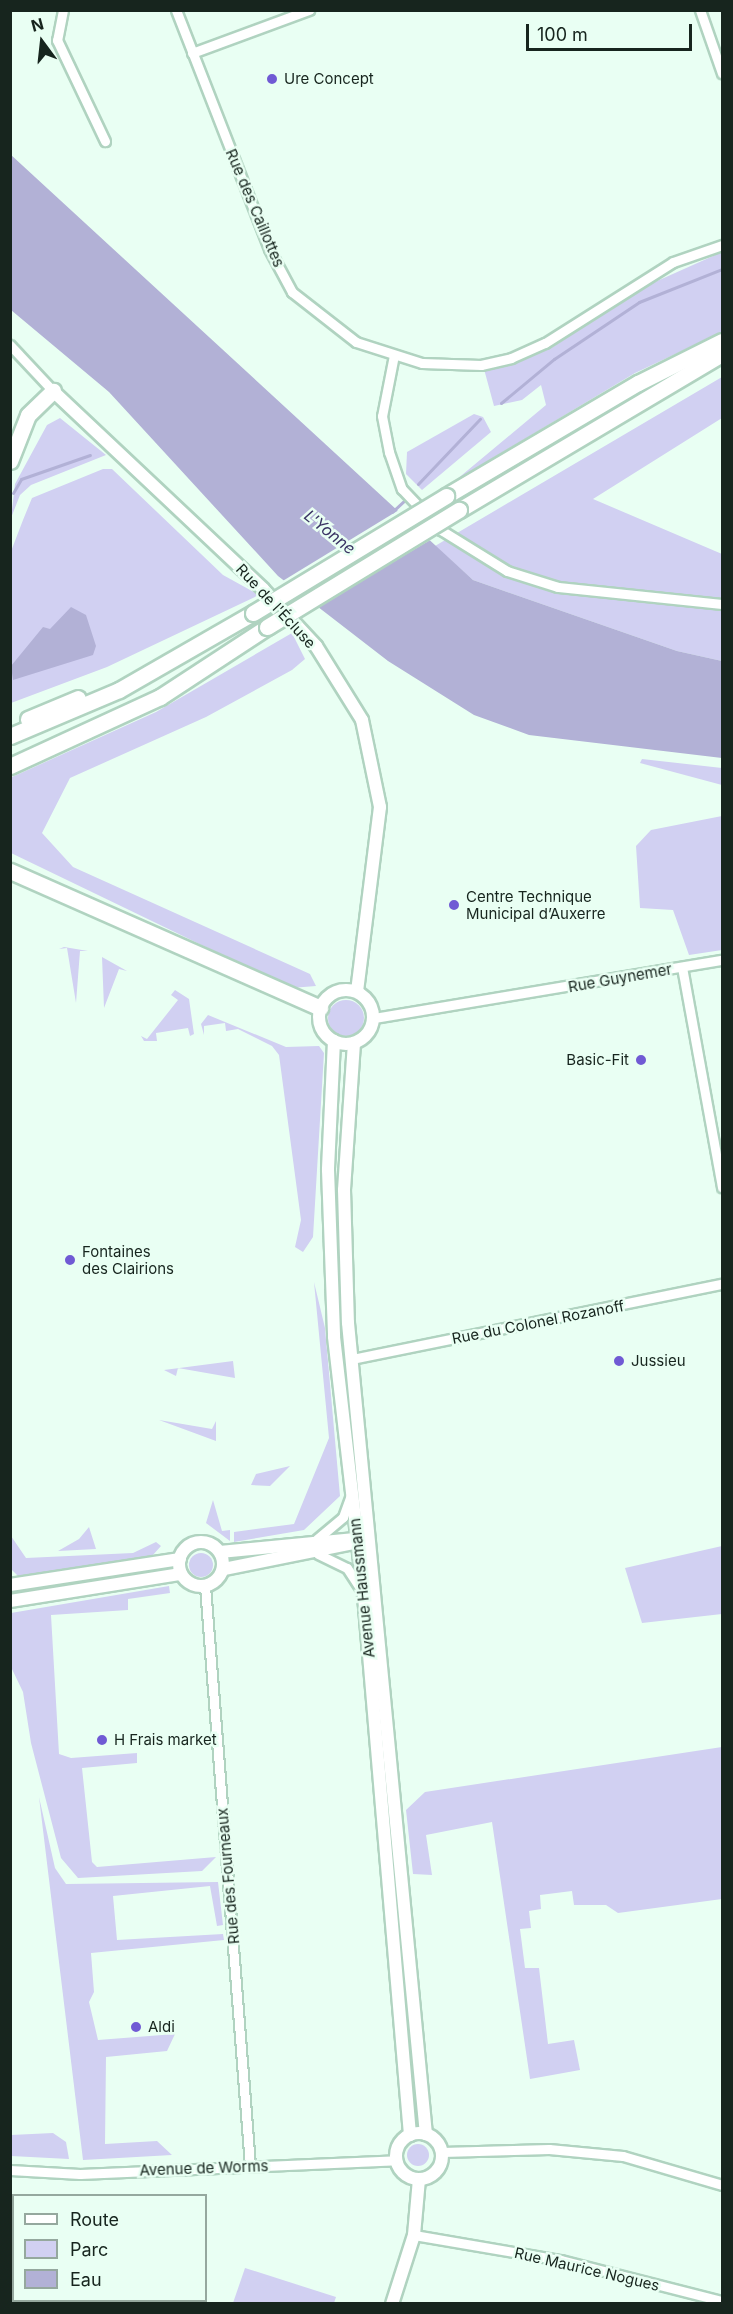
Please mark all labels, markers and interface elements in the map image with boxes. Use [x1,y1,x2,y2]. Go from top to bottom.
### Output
north arrow [12,12,72,72]
scale bar [529,12,696,50]
text: N [29,13,46,36]
text: 100 m [537,24,588,45]
place label: Ure Concept [284,70,374,88]
marker: Ure Concept [265,72,279,86]
street label: Rue des Caillottes [222,146,288,270]
water label: L'Yonne [301,506,359,558]
street label: Rue de l'Écluse [232,560,320,652]
place label: Centre Technique Municipal d’Auxerre [466,887,606,922]
marker: Centre Technique Municipal d’Auxerre [447,898,461,912]
street label: Rue Guynemer [567,960,673,996]
place label: Basic-Fit [566,1051,629,1069]
marker: Basic-Fit [634,1053,648,1067]
place label: Fontaines des Clairions [82,1242,174,1277]
marker: Fontaines des Clairions [63,1253,77,1267]
street label: Rue du Colonel Rozanoff [450,1296,626,1348]
place label: Jussieu [631,1352,686,1370]
marker: Jussieu [612,1354,626,1368]
street label: Avenue Haussmann [346,1517,378,1659]
place label: H Frais market [114,1731,217,1749]
marker: H Frais market [95,1733,109,1747]
street label: Rue des Fourneaux [213,1807,243,1945]
place label: Aldi [148,2018,175,2036]
marker: Aldi [129,2020,143,2034]
street label: Avenue de Worms [139,2157,269,2179]
legend [12,2194,207,2302]
text: Route [70,2209,119,2230]
text: Parc [70,2239,108,2260]
street label: Rue Maurice Nogues [513,2244,661,2294]
text: Eau [70,2269,102,2290]

